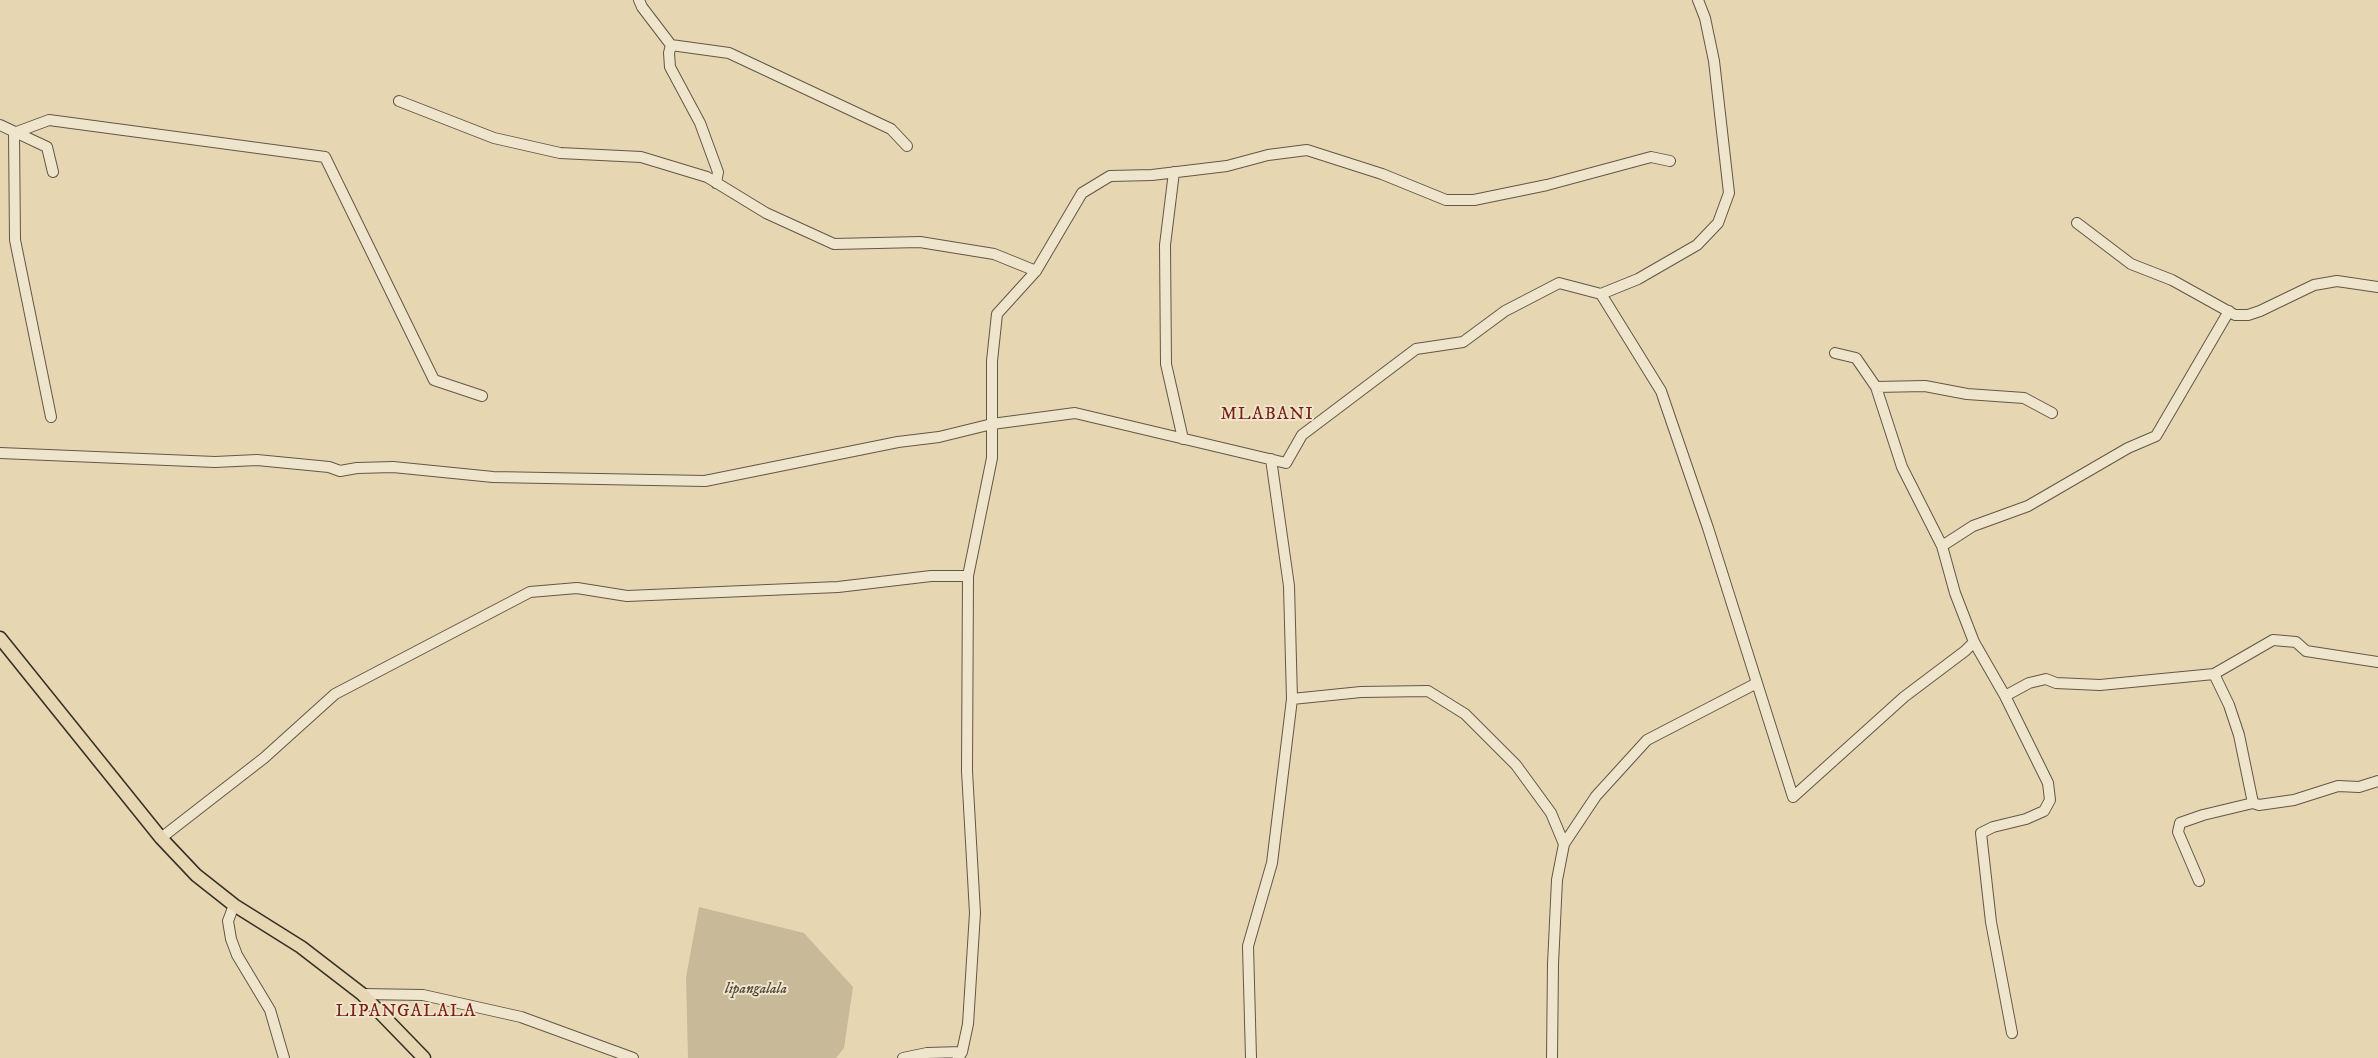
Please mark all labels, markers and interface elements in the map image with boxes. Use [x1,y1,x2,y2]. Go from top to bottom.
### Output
district label: MLABANI [1220,404,1314,426]
park label: lipangalala [725,981,787,999]
district label: LIPANGALALA [334,1001,478,1023]

